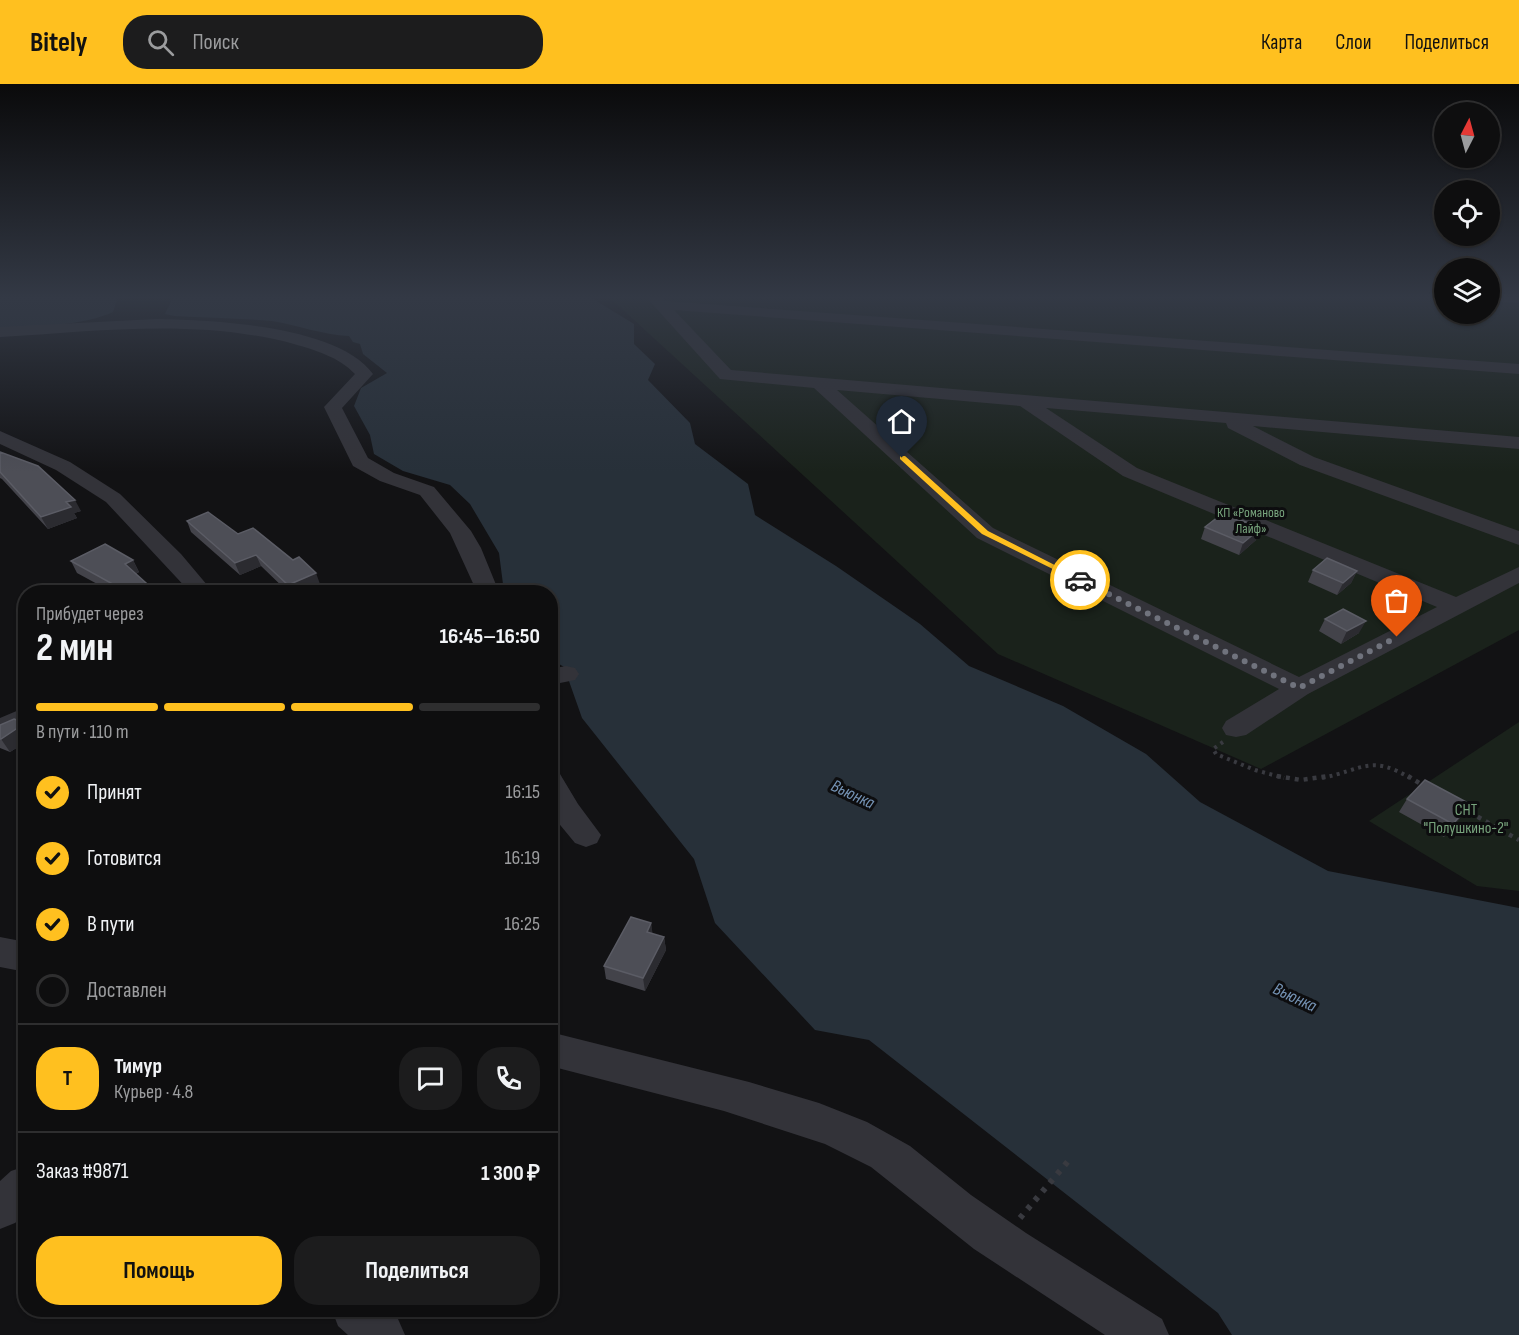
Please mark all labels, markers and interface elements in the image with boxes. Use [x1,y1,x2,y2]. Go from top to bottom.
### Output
search box [123,15,543,69]
text: Bitely [30,26,87,59]
icon: search [144,26,177,59]
text: Поиск [192,29,239,56]
text: Карта [1261,30,1302,55]
text: Слои [1335,30,1371,55]
text: Поделиться [1404,30,1489,55]
north arrow [1434,102,1500,168]
map controls [1434,102,1500,324]
button: locate [1434,180,1500,246]
button: layers [1434,258,1500,324]
pin [876,396,927,458]
icon: home [885,405,918,438]
park label: КП «Романово Лайф» [1217,504,1285,537]
courier [1050,550,1110,610]
icon: car [1064,564,1097,597]
pin [1371,575,1422,637]
icon: bag [1380,584,1413,617]
text: Прибудет через [36,602,144,626]
text: 16:45–16:50 [439,623,540,650]
text: 2 мин [36,625,113,672]
text: В пути · 110 m [36,720,129,744]
water label: Вьюнка [828,775,879,814]
icon: check [36,776,69,809]
text: Принят [87,779,142,806]
text: 16:15 [505,780,540,804]
park label: СНТ "Полушкино-2" [1424,801,1508,838]
icon: check [36,842,69,875]
text: Готовится [87,845,161,872]
text: 16:19 [505,846,540,870]
icon: check [36,908,69,941]
text: В пути [87,911,135,938]
text: 16:25 [504,912,540,936]
text: Доставлен [87,977,167,1004]
water label: Вьюнка [1270,978,1321,1017]
button: chat [399,1047,462,1110]
button: phone [477,1047,540,1110]
text: Тимур [114,1053,162,1080]
text: Т [63,1065,72,1092]
text: Курьер · 4.8 [114,1080,193,1104]
text: Заказ #9871 [36,1158,128,1185]
text: 1 300 ₽ [481,1160,540,1187]
button: Помощь [36,1236,282,1305]
button: Поделиться [294,1236,540,1305]

